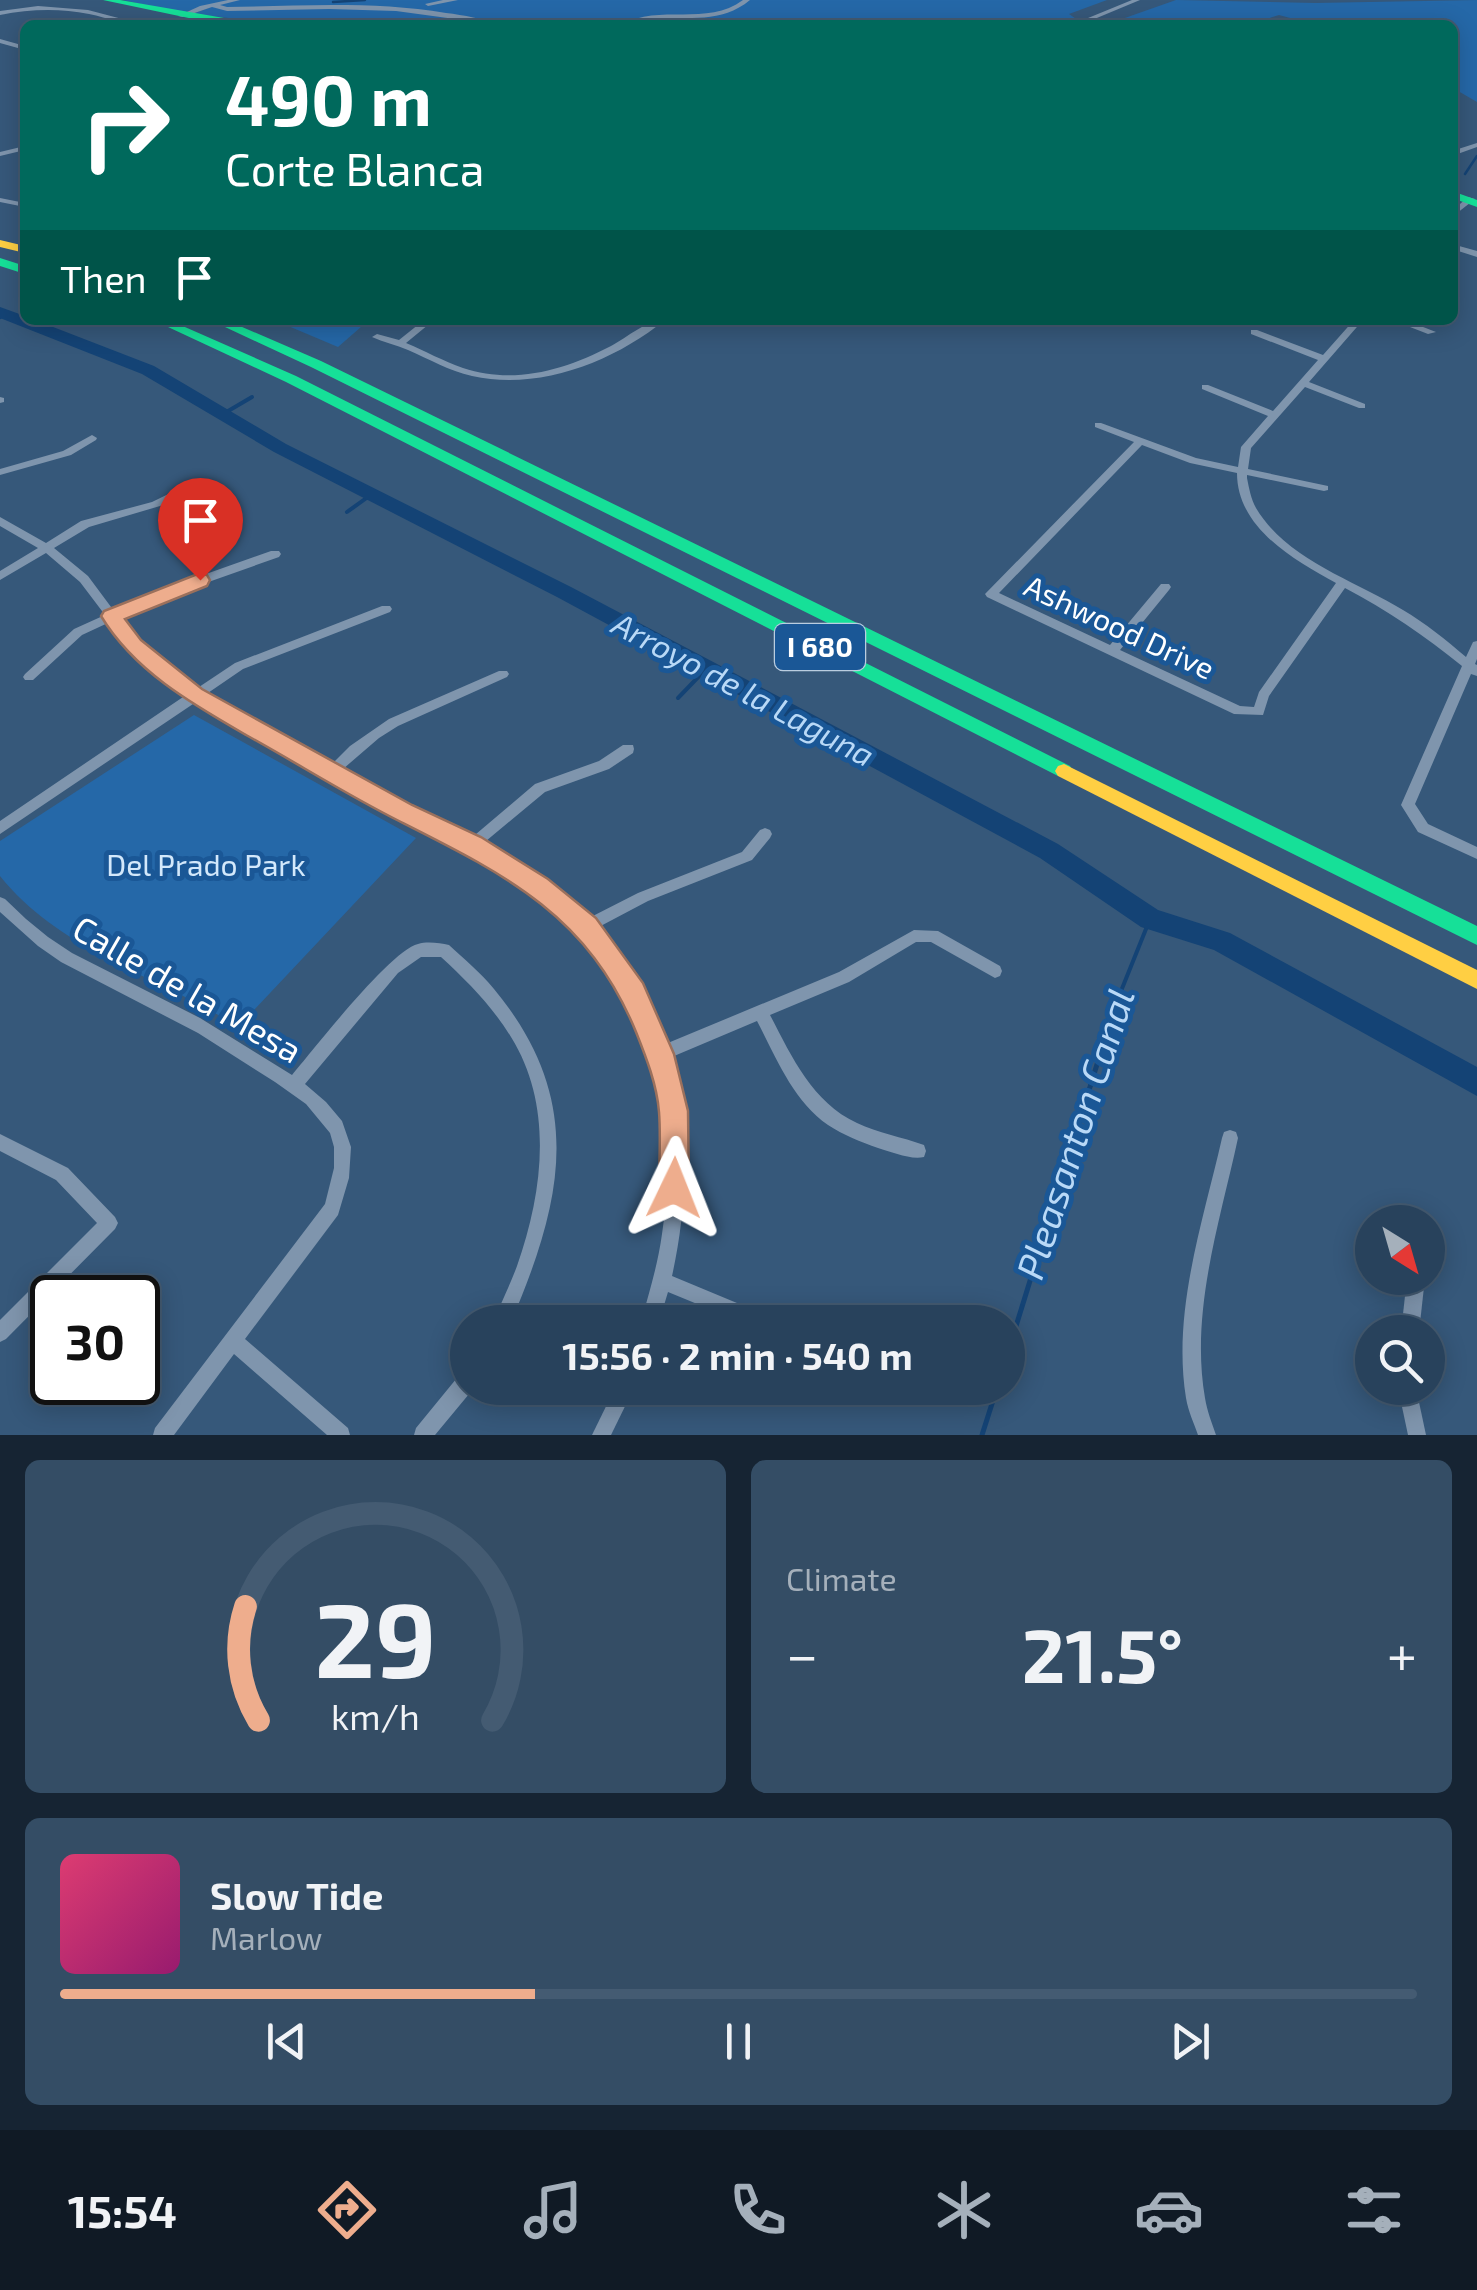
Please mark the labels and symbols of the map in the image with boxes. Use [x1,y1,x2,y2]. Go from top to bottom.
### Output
pin [158,478,243,581]
street label: Ashwood Drive [1019,567,1220,686]
water label: Arroyo de la Laguna [605,603,881,774]
road number: I 680 [775,624,865,670]
park label: Del Prado Park [106,846,306,882]
street label: Calle de la Mesa [66,906,310,1071]
water label: Pleasanton Canal [1005,982,1143,1284]
position arrow [622,1136,726,1240]
north arrow [1355,1205,1445,1295]
speed limit sign: 30 [30,1275,160,1405]

